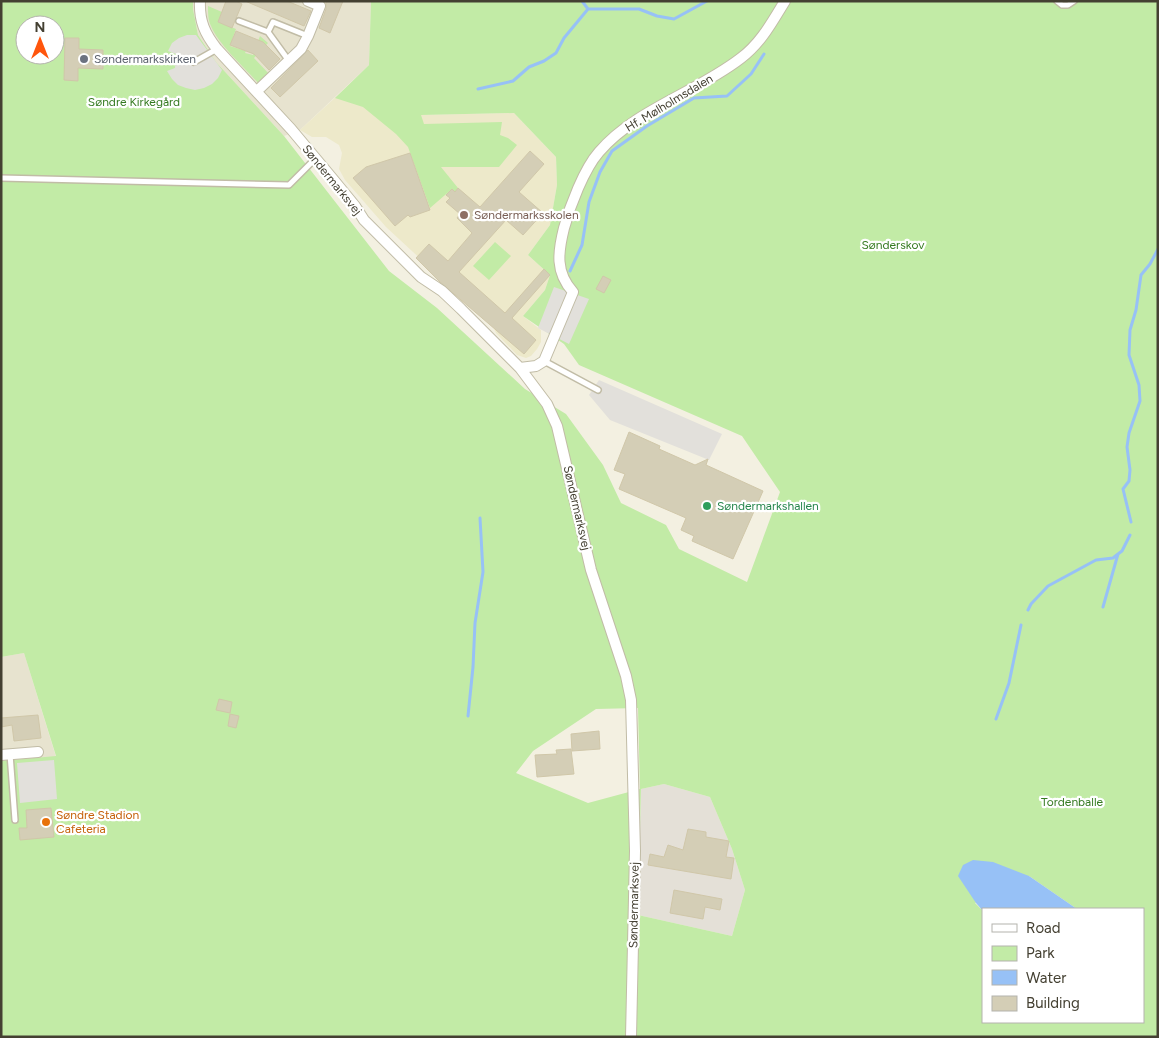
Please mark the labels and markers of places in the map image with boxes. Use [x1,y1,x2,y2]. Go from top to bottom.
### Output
place label: Søndermarkskirken [94,52,196,66]
marker: Søndermarkskirken [78,53,90,65]
place label: Søndermarksskolen [474,208,579,222]
marker: Søndermarksskolen [458,209,470,221]
place label: Søndermarkshallen [717,499,819,513]
marker: Søndermarkshallen [701,500,713,512]
place label: Søndre Stadion Cafeteria [56,808,139,836]
marker: Søndre Stadion Cafeteria [40,816,52,828]

